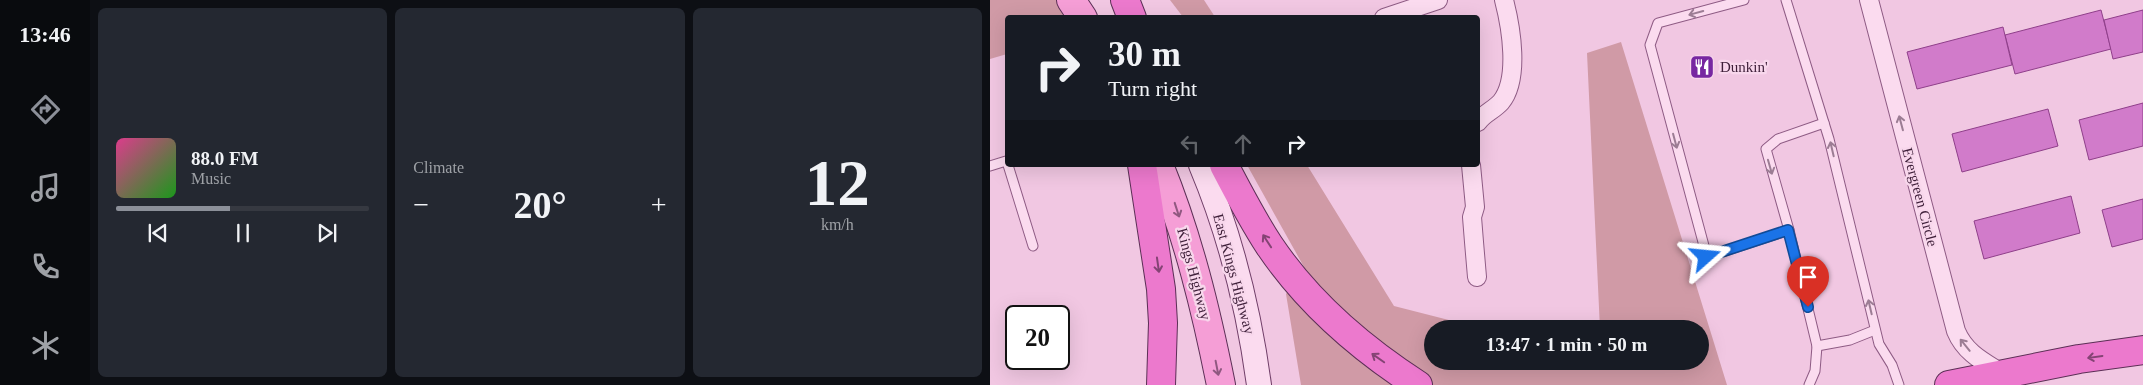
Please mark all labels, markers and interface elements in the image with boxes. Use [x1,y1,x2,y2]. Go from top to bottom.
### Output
one-way arrow [1689,9,1705,18]
text: 13:46 [19,22,71,47]
icon: right [1025,35,1090,100]
text: 30 m [1108,35,1181,74]
restaurant icon: Dunkin' [1689,54,1715,80]
place label: Dunkin' [1720,59,1768,75]
text: Turn right [1108,76,1197,101]
icon: directions [28,92,63,127]
one-way arrow [1896,115,1905,131]
icon: left [1176,130,1204,158]
icon: ahead [1229,130,1257,158]
icon: right [1282,130,1310,158]
one-way arrow [1671,133,1681,149]
one-way arrow [1827,142,1836,158]
street label: Evergreen Circle [1899,146,1941,249]
text: 12 [805,147,870,219]
text: 88.0 FM [191,148,259,169]
text: Climate [413,159,464,176]
one-way arrow [1766,159,1776,175]
icon: music [28,170,63,205]
text: Music [191,170,231,187]
text: 20° [513,184,567,226]
text: − [413,189,429,220]
text: + [651,189,667,220]
one-way arrow [1172,202,1182,218]
street label: East Kings Highway [1210,212,1258,337]
text: km/h [821,216,854,233]
icon: previous [144,219,172,247]
icon: pause [229,219,257,247]
icon: next [313,219,341,247]
street label: Kings Highway [1174,226,1214,322]
position arrow [1679,230,1731,282]
one-way arrow [1261,234,1271,248]
icon: phone [28,249,63,284]
pin [1787,256,1829,307]
one-way arrow [1153,257,1163,273]
icon: arrive [1794,263,1822,291]
one-way arrow [1865,300,1874,316]
speed limit sign: 20 [1005,305,1070,370]
icon: climate [28,328,63,363]
text: 13:47 · 1 min · 50 m [1486,334,1647,355]
one-way arrow [1959,339,1970,352]
one-way arrow [2087,352,2103,362]
one-way arrow [1371,353,1385,363]
one-way arrow [1213,359,1222,375]

